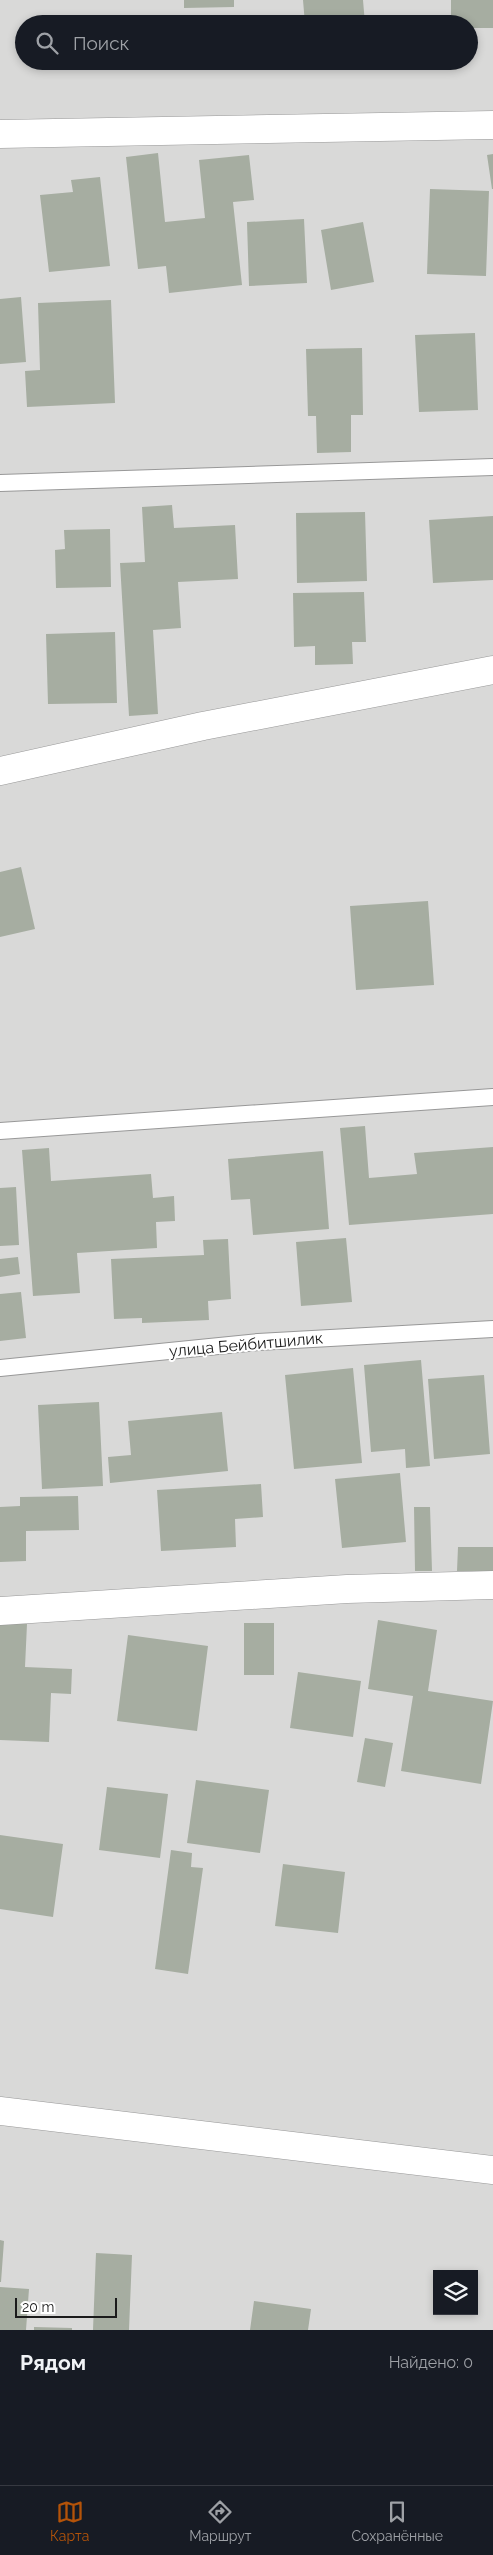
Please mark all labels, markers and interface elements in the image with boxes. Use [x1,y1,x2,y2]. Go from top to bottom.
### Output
search box [15,15,478,70]
icon: search [33,29,61,57]
text: Поиск [73,32,129,54]
street label: улица Бейбитшилик [168,1328,324,1361]
map controls [433,2270,478,2315]
button: layers [433,2270,478,2315]
scale bar [15,2295,118,2318]
text: 20 m [22,2299,54,2315]
text: Рядом [20,2350,86,2375]
text: Найдено: 0 [389,2353,473,2372]
tab: Карта [50,2498,89,2544]
tab: Маршрут [189,2498,252,2544]
tab: Сохранённые [351,2498,443,2544]

